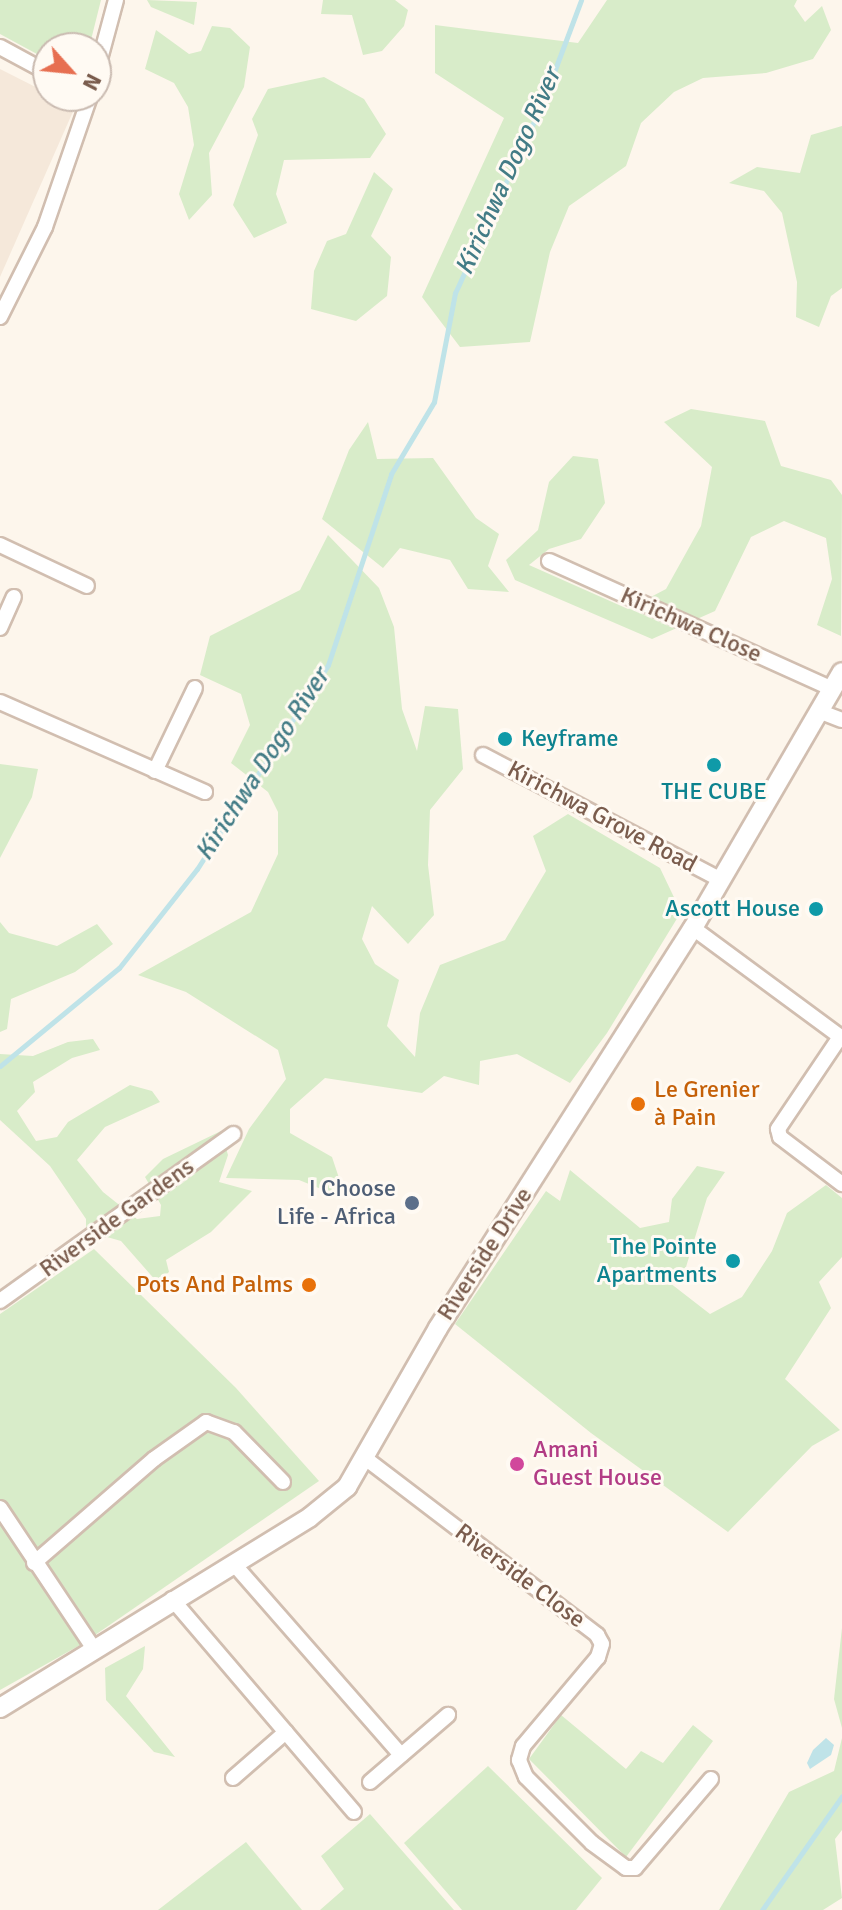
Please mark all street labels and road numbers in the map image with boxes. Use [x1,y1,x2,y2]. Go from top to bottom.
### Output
street label: Kirichwa Close [616,581,766,669]
street label: Kirichwa Grove Road [502,755,702,879]
street label: Riverside Gardens [34,1152,200,1284]
street label: Riverside Drive [431,1182,539,1326]
street label: Riverside Close [449,1518,591,1634]

